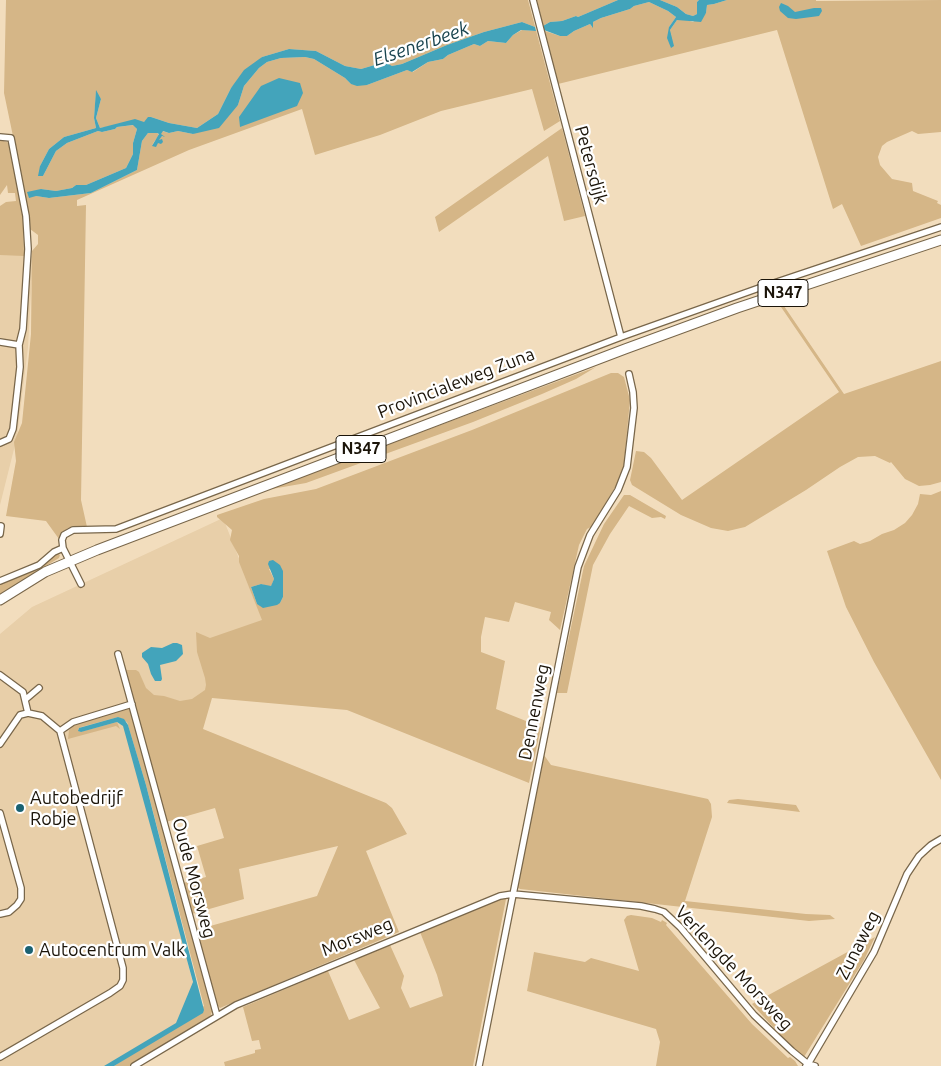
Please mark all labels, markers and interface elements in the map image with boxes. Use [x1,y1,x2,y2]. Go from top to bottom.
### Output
water label: Elsenerbeek [370,17,472,71]
street label: Petersdijk [570,123,612,207]
road number: N347 [758,280,808,306]
street label: Provincialeweg Zuna [374,343,538,423]
road number: N347 [336,436,386,462]
street label: Dennenweg [514,662,554,762]
place label: Autobedrijf Robje [30,787,123,830]
marker: Autobedrijf Robje [14,802,26,814]
street label: Oude Morsweg [168,815,220,941]
street label: Verlengde Morsweg [671,901,797,1035]
street label: Zunaweg [832,907,884,983]
street label: Morsweg [318,913,396,961]
place label: Autocentrum Valk [39,939,185,961]
marker: Autocentrum Valk [23,944,35,956]

